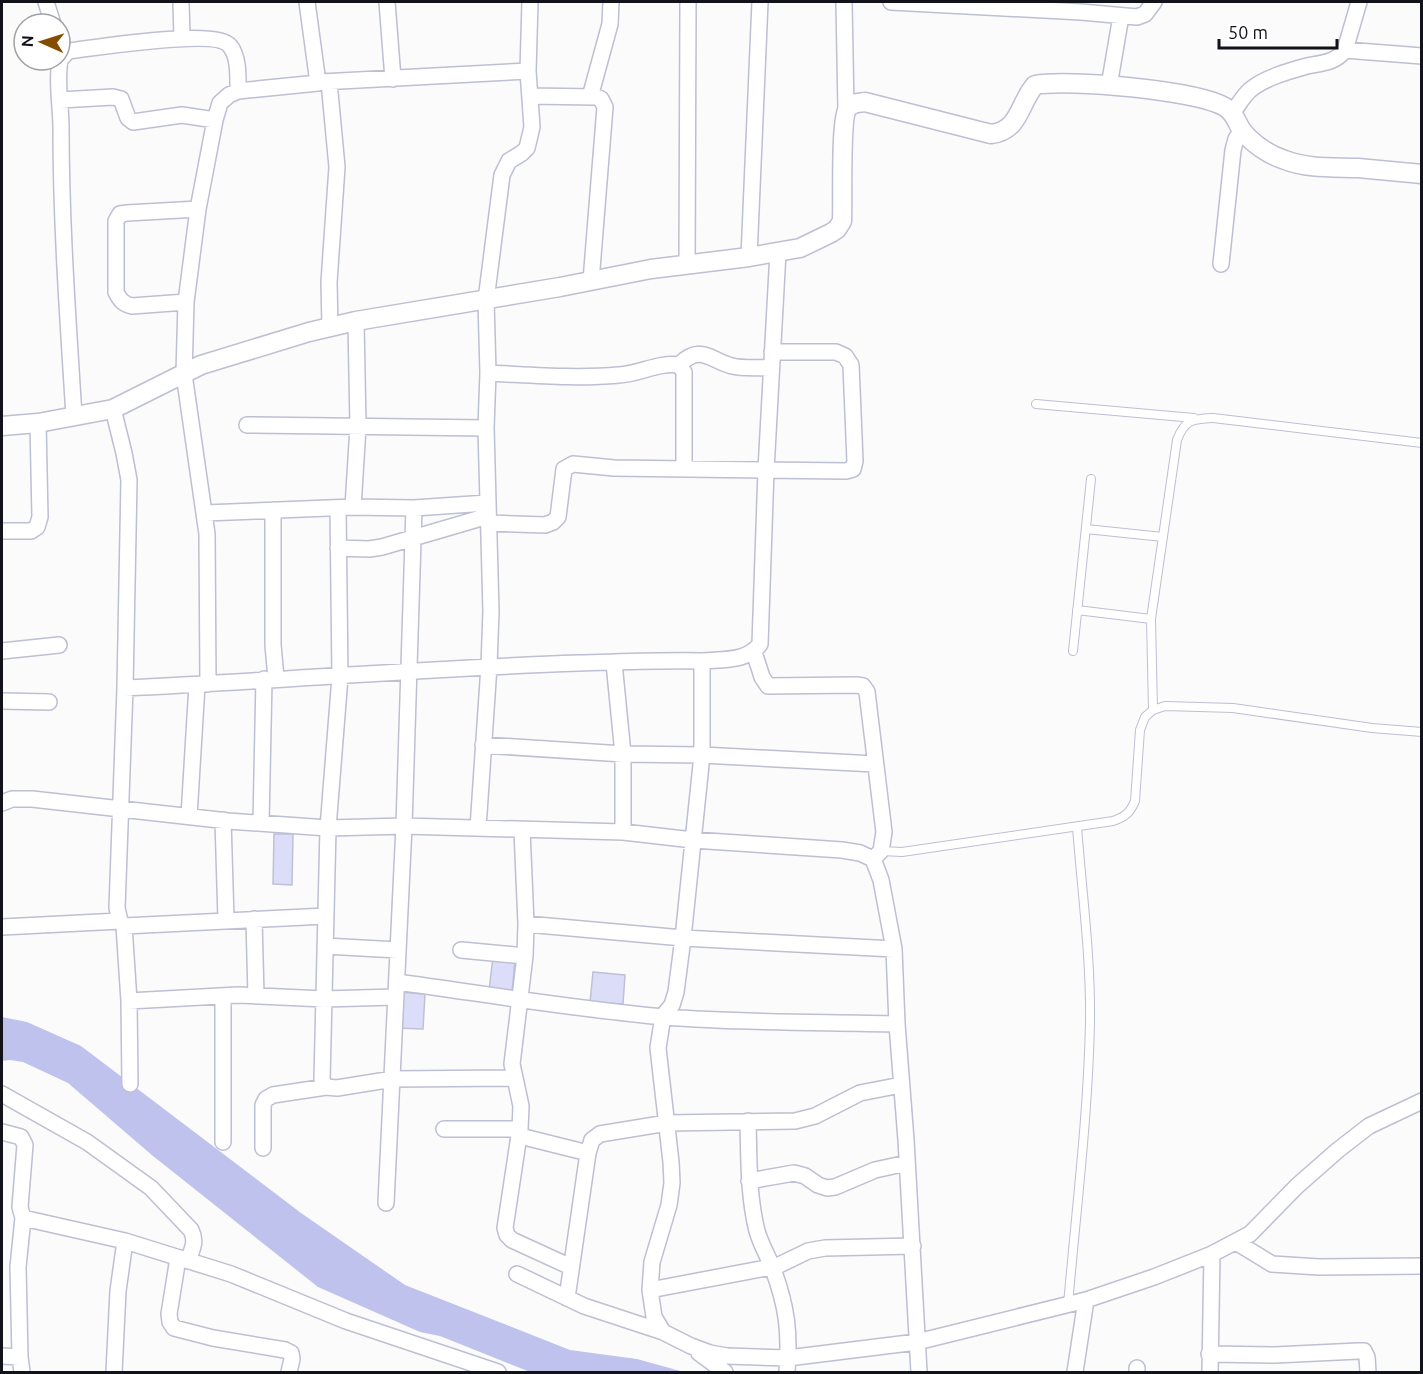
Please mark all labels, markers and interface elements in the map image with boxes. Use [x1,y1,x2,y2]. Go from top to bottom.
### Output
north arrow [12,12,72,72]
scale bar [1219,12,1338,50]
text: 50 m [1228,22,1268,42]
text: N [18,35,36,48]

